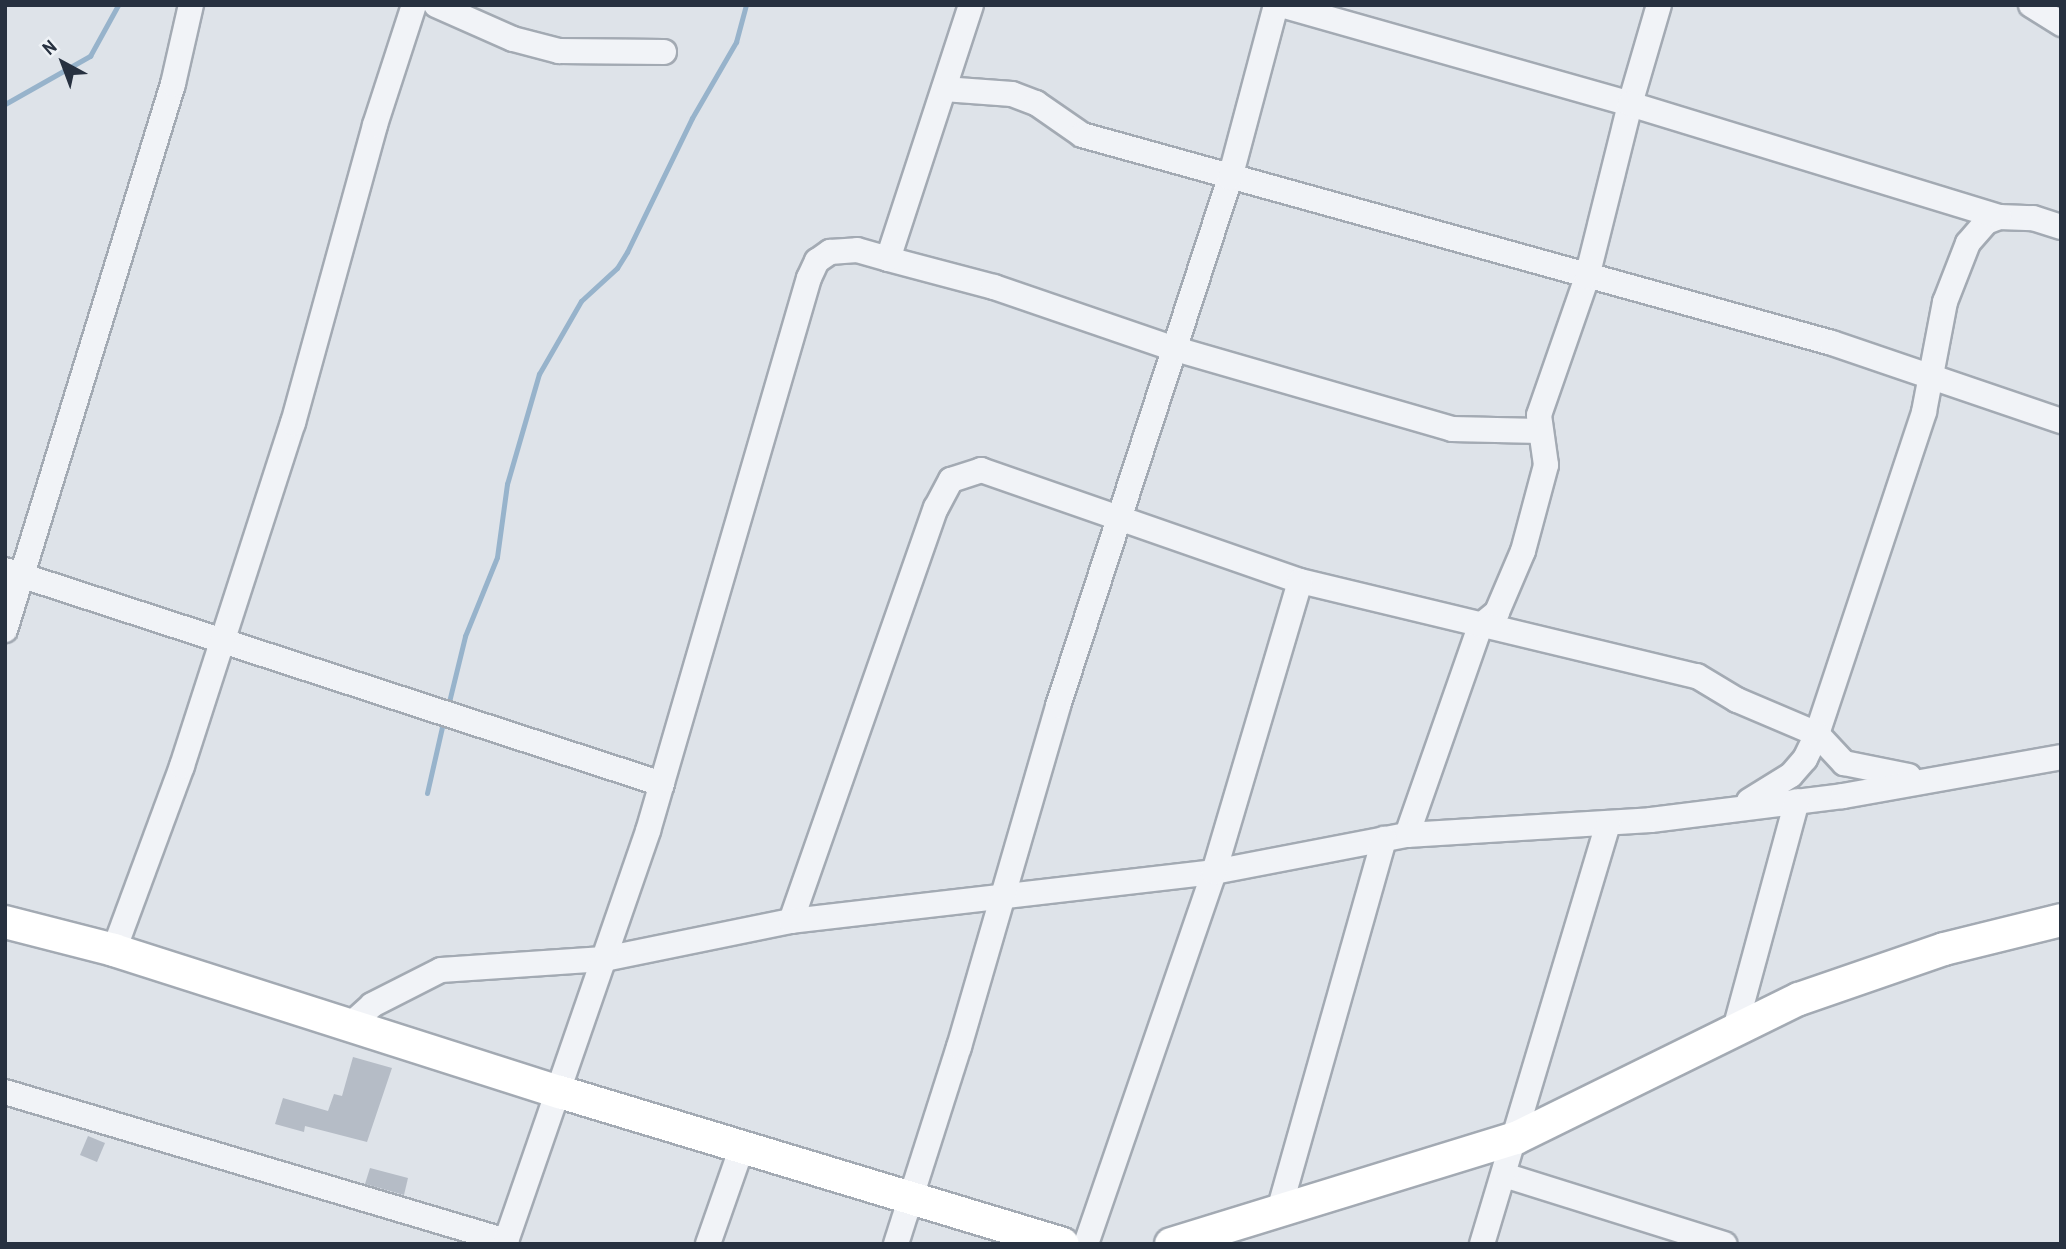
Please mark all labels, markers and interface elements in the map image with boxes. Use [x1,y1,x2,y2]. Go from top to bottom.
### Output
north arrow [28,28,98,98]
text: N [36,34,62,61]

